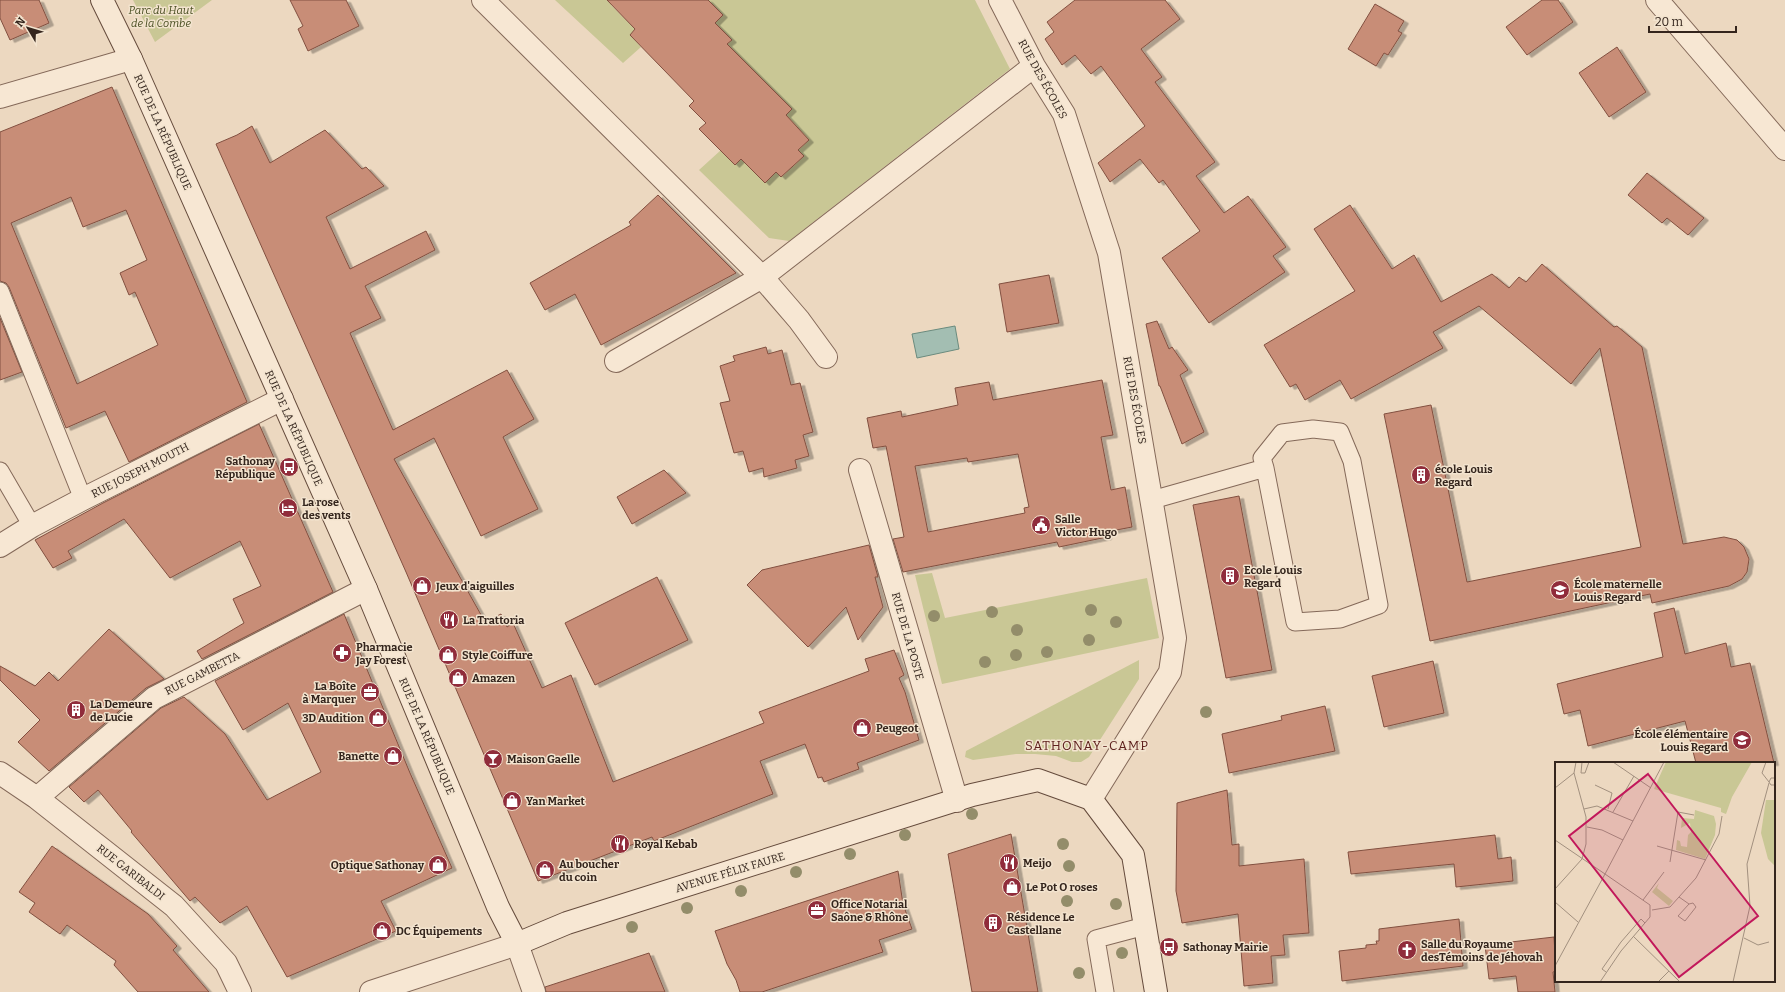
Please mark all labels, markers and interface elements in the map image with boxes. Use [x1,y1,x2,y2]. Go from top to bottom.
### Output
park label: Parc du Haut de la Combe [129,4,194,30]
north arrow [8,8,48,48]
scale bar [1649,8,1736,34]
text: N [13,14,29,30]
text: 20 m [1655,15,1684,29]
street label: RUE DES ÉCOLES [1015,37,1071,121]
street label: RUE DE LA RÉPUBLIQUE [131,72,195,192]
street label: RUE DES ÉCOLES [1120,355,1150,445]
street label: RUE DE LA RÉPUBLIQUE [262,368,326,488]
street label: RUE JOSEPH MOUTH [89,440,191,501]
place label: Sathonay République [215,455,276,481]
bus stop icon: Sathonay République [278,456,300,478]
place label: école Louis Regard [1435,463,1493,489]
building icon: école Louis Regard [1410,464,1432,486]
place label: La rose des vents [302,496,351,522]
hotel icon: La rose des vents [277,497,299,519]
place label: Salle Victor Hugo [1055,513,1117,539]
public building icon: Salle Victor Hugo [1030,514,1052,536]
place label: Ecole Louis Regard [1244,564,1303,590]
building icon: Ecole Louis Regard [1219,565,1241,587]
shop icon: Jeux d'aiguilles [411,575,433,597]
place label: École maternelle Louis Regard [1574,577,1662,604]
school or university icon: École maternelle Louis Regard [1549,579,1571,601]
place label: Jeux d'aiguilles [435,580,515,593]
street label: RUE DE LA POSTE [889,591,926,682]
restaurant icon: La Trattoria [438,609,460,631]
place label: La Trattoria [463,614,525,627]
place label: Pharmacie Jay Forest [355,641,413,667]
pharmacy icon: Pharmacie Jay Forest [331,642,353,664]
shop icon: Style Coiffure [437,644,459,666]
street label: RUE GAMBETTA [163,649,242,698]
place label: Style Coiffure [462,649,533,662]
shop icon: Amazen [447,667,469,689]
place label: Amazen [472,672,515,685]
street label: RUE DE LA RÉPUBLIQUE [396,675,458,797]
place label: La Boîte à Marquer [303,680,357,706]
office icon: La Boîte à Marquer [359,681,381,703]
place label: La Demeure de Lucie [90,698,153,724]
building icon: La Demeure de Lucie [65,699,87,721]
shop icon: 3D Audition [367,707,389,729]
place label: 3D Audition [302,712,364,725]
shop icon: Peugeot [851,717,873,739]
place label: Peugeot [876,722,919,735]
place label: École élémentaire Louis Regard [1634,727,1728,754]
school or university icon: École élémentaire Louis Regard [1731,729,1753,751]
district label: SATHONAY-CAMP [1025,738,1149,753]
shop icon: Banette [382,745,404,767]
bar icon: Maison Gaelle [482,748,504,770]
place label: Banette [338,750,379,763]
place label: Maison Gaelle [507,753,580,766]
inset map [1555,762,1775,982]
shop icon: Yan Market [501,790,523,812]
place label: Yan Market [526,795,585,808]
restaurant icon: Royal Kebab [609,833,631,855]
place label: Royal Kebab [634,838,698,851]
street label: RUE GARIBALDI [94,842,167,903]
street label: AVENUE FÉLIX FAURE [674,849,787,895]
restaurant icon: Meijo [998,852,1020,874]
shop icon: Optique Sathonay [427,854,449,876]
place label: Meijo [1023,857,1052,870]
place label: Au boucher du coin [559,858,620,884]
place label: Optique Sathonay [331,859,425,872]
shop icon: Au boucher du coin [534,859,556,881]
shop icon: Le Pot O roses [1001,876,1023,898]
place label: Le Pot O roses [1026,881,1098,894]
place label: Office Notarial Saône & Rhône [831,898,908,924]
office icon: Office Notarial Saône & Rhône [806,899,828,921]
place label: Résidence Le Castellane [1007,911,1075,937]
building icon: Résidence Le Castellane [982,912,1004,934]
shop icon: DC Équipements [371,920,393,942]
place label: DC Équipements [396,924,483,938]
bus stop icon: Sathonay Mairie [1158,936,1180,958]
place label: Salle du Royaume desTémoins de Jéhovah [1421,938,1543,964]
church icon: Salle du Royaume desTémoins de Jéhovah [1396,939,1418,961]
place label: Sathonay Mairie [1183,941,1268,954]

